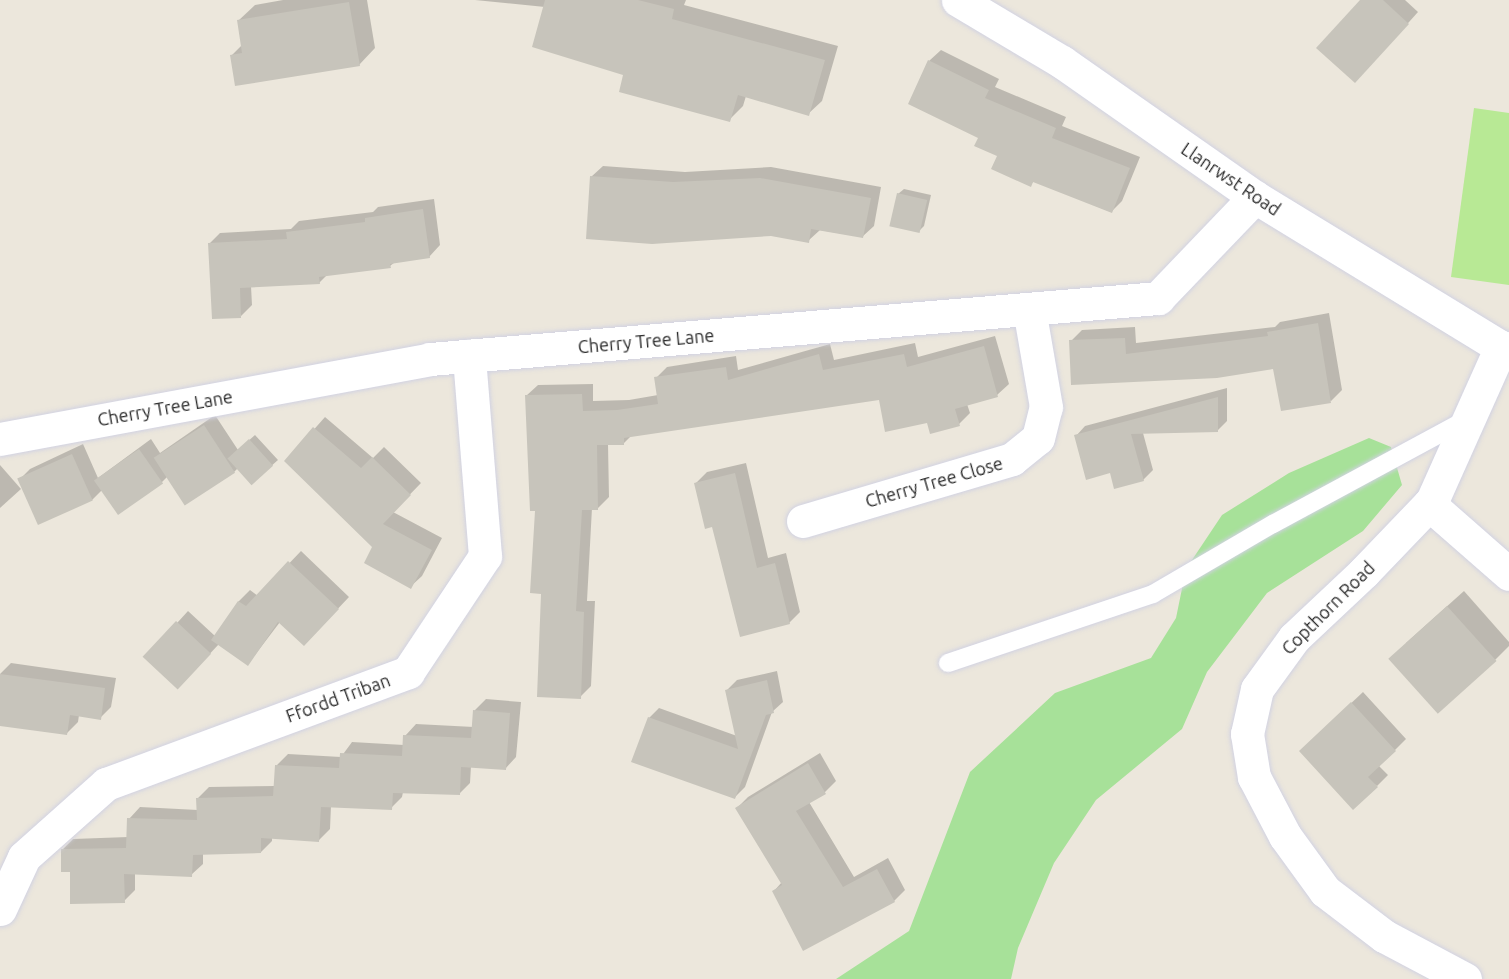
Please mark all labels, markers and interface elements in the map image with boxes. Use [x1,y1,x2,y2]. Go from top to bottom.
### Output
street label: Llanrwst Road [1177,138,1285,220]
street label: Cherry Tree Lane [577,324,715,358]
street label: Cherry Tree Lane [96,385,234,431]
street label: Cherry Tree Close [863,452,1005,512]
street label: Copthorn Road [1277,557,1379,659]
street label: Ffordd Triban [283,669,393,727]

